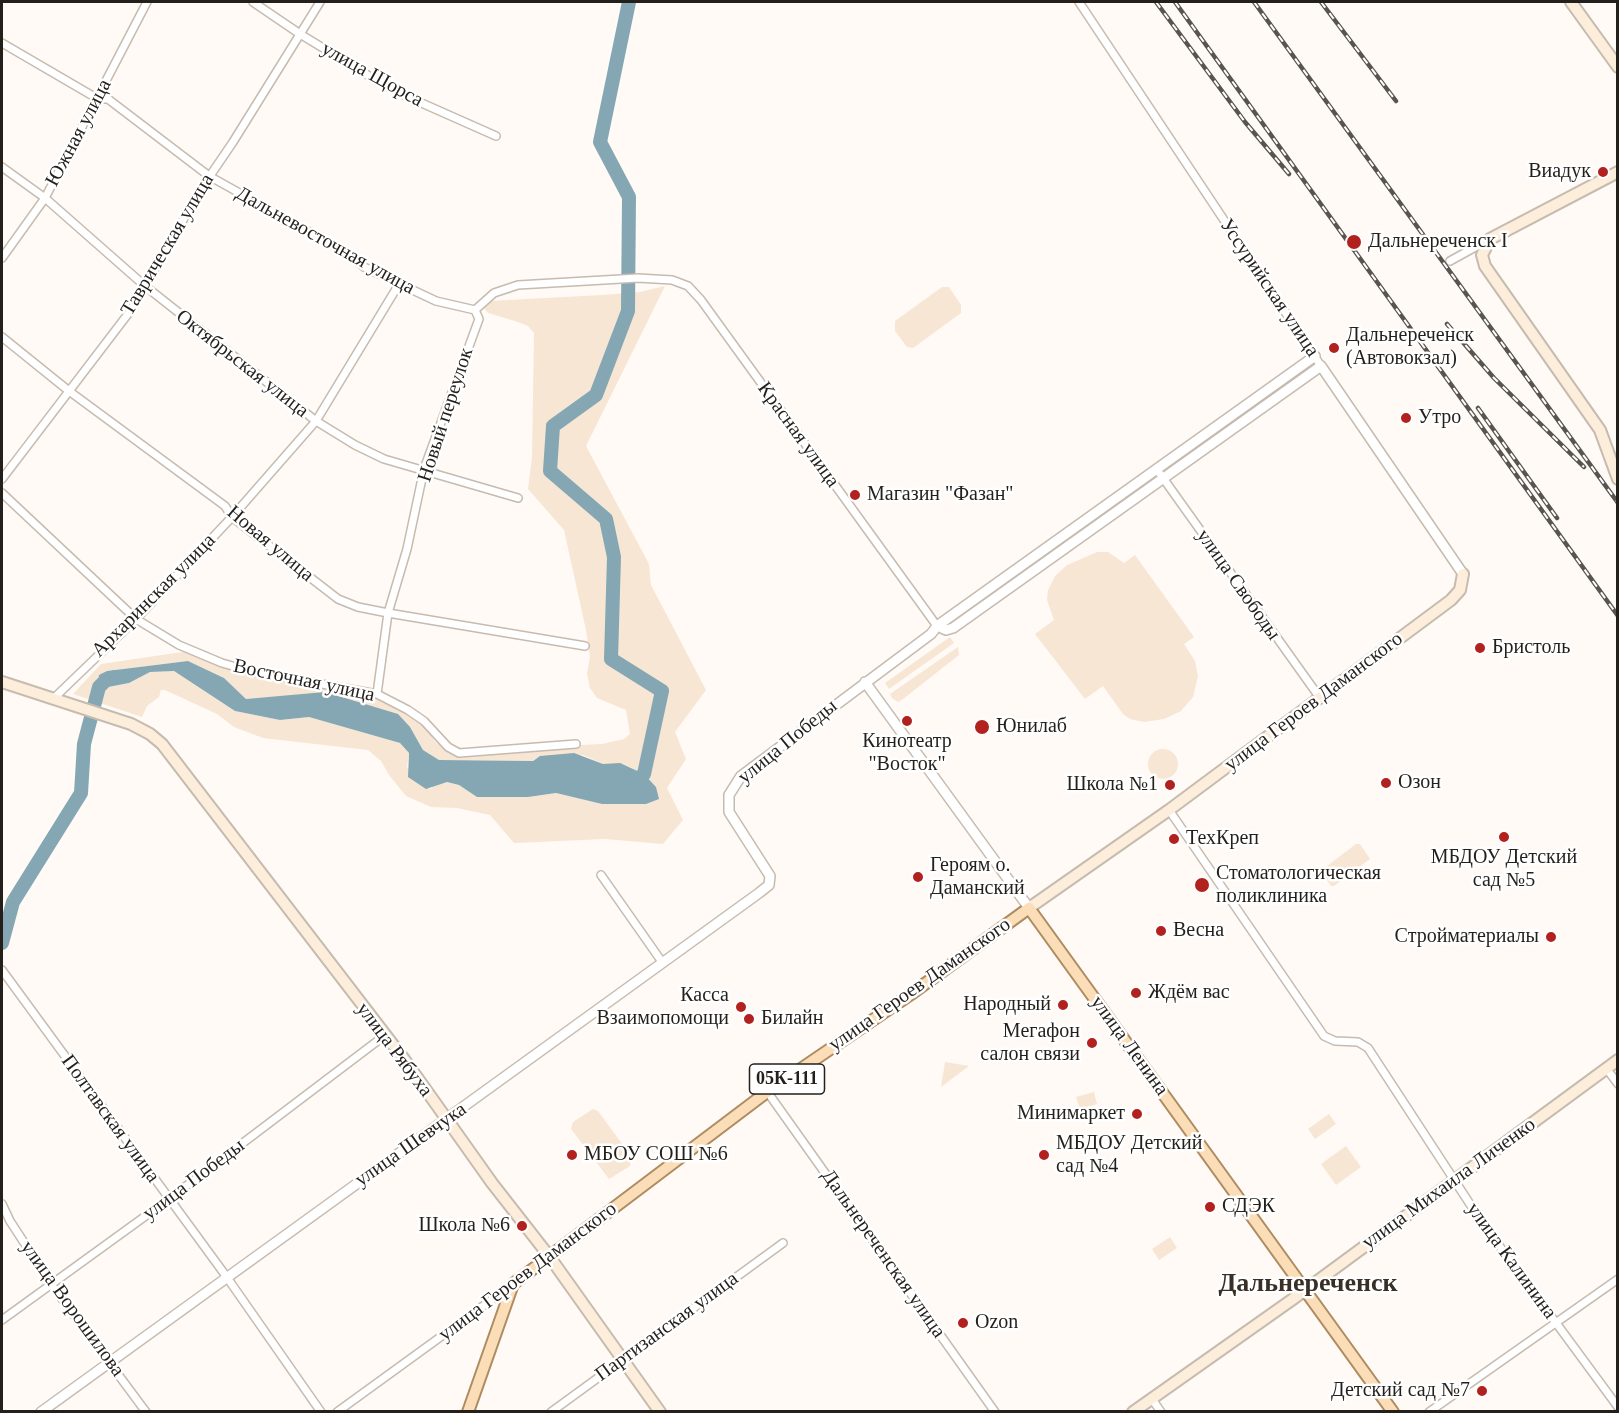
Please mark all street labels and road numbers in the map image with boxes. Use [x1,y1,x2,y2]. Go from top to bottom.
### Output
street label: улица Щорса [317,37,427,113]
street label: Южная улица [41,75,117,191]
street label: Таврическая улица [116,170,220,320]
street label: Дальневосточная улица [231,182,419,300]
street label: Уссурийская улица [1214,214,1324,362]
street label: Октябрьская улица [171,305,313,423]
street label: Новый переулок [413,345,479,485]
street label: Красная улица [752,378,844,492]
street label: Новая улица [222,501,318,587]
street label: улица Свободы [1191,525,1285,645]
street label: Архаринская улица [87,529,221,663]
street label: улица Героев Даманского [1220,627,1408,777]
street label: Восточная улица [231,654,377,708]
street label: улица Победы [733,695,843,789]
street label: улица Героев Даманского [824,913,1016,1057]
street label: улица Ленина [1085,991,1173,1101]
street label: улица Рябуха [351,998,437,1102]
street label: Полтавская улица [56,1050,164,1188]
road number: 05К-111 [750,1064,824,1094]
street label: улица Шевчука [351,1098,471,1192]
street label: улица Михаила Личенко [1358,1113,1540,1255]
street label: улица Победы [138,1134,250,1226]
street label: Дальнереченская улица [816,1165,950,1343]
street label: улица Героев Даманского [434,1197,622,1347]
street label: улица Калинина [1461,1198,1561,1324]
street label: улица Ворошилова [15,1236,129,1382]
street label: Партизанская улица [591,1267,743,1387]

